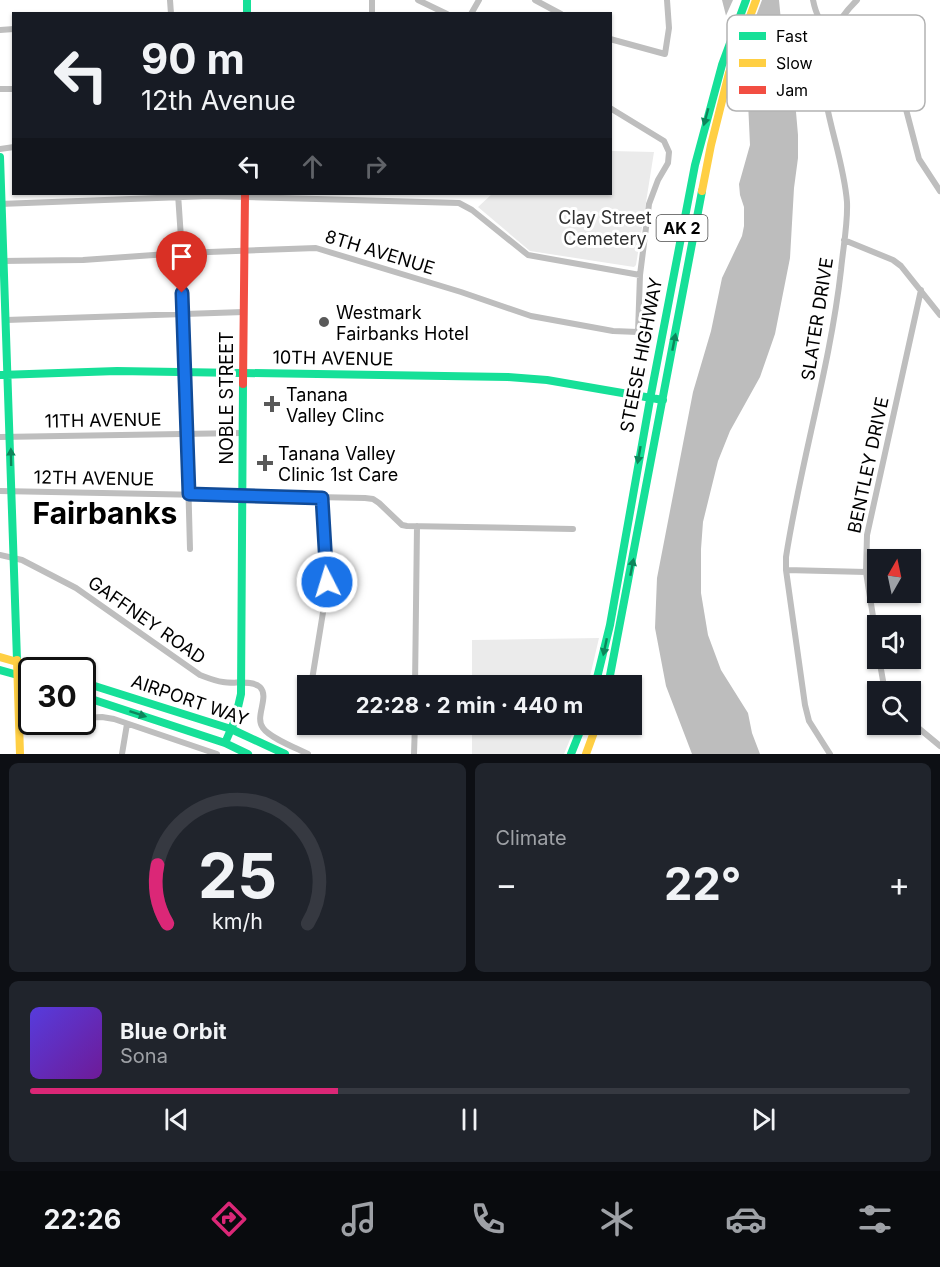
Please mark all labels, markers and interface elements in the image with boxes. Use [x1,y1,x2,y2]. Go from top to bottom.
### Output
legend [727,15,925,111]
text: Fast [776,26,808,46]
text: 90 m [141,33,245,84]
icon: left [42,36,120,114]
text: Slow [776,53,813,73]
text: Jam [776,80,808,100]
text: 12th Avenue [141,84,296,117]
one-way arrow [701,108,711,126]
icon: left [233,150,266,183]
icon: ahead [296,150,329,183]
icon: right [359,150,392,183]
park label: Clay Street Cemetery [558,207,652,249]
road number: AK 2 [656,215,708,241]
street label: 8TH AVENUE [323,225,437,279]
pin [156,231,207,293]
icon: arrive [165,240,198,273]
street label: SLATER DRIVE [797,256,837,382]
street label: STEESE HIGHWAY [616,276,666,434]
place label: Westmark Fairbanks Hotel [336,302,469,344]
marker: Westmark Fairbanks Hotel [317,315,331,329]
street label: NOBLE STREET [216,331,237,465]
one-way arrow [670,333,679,352]
street label: 10TH AVENUE [272,346,394,370]
place label: Tanana Valley Clinc [286,384,384,426]
marker: Tanana Valley Clinc [263,395,281,413]
street label: BENTLEY DRIVE [843,395,893,535]
street label: 11TH AVENUE [44,408,162,432]
place label: Tanana Valley Clinic 1st Care [278,443,398,485]
one-way arrow [635,446,644,465]
one-way arrow [6,447,16,466]
marker: Tanana Valley Clinic 1st Care [256,454,274,472]
street label: 12TH AVENUE [34,466,154,490]
district label: Fairbanks [33,495,177,531]
north arrow [867,549,921,603]
map controls [867,549,921,735]
position arrow [295,550,359,614]
one-way arrow [628,557,637,576]
street label: GAFFNEY ROAD [84,572,210,668]
button: sound [867,615,921,669]
one-way arrow [600,638,609,657]
speed limit sign: 30 [18,657,96,735]
street label: AIRPORT WAY [129,670,251,730]
button: search [867,681,921,735]
text: 22:28 · 2 min · 440 m [356,692,583,718]
one-way arrow [129,710,147,720]
text: Climate [496,826,567,850]
text: 25 [198,838,277,913]
text: 22° [664,856,741,911]
text: − [496,864,517,904]
text: + [888,864,910,904]
text: km/h [212,909,263,935]
text: Blue Orbit [120,1018,227,1044]
text: Sona [120,1044,168,1068]
icon: previous [160,1103,193,1136]
icon: pause [453,1103,486,1136]
icon: next [747,1103,780,1136]
icon: directions [208,1198,250,1240]
icon: music [338,1198,380,1240]
icon: phone [467,1198,509,1240]
icon: climate [596,1198,638,1240]
icon: car [725,1198,767,1240]
icon: filters [854,1198,896,1240]
text: 22:26 [44,1203,121,1236]

